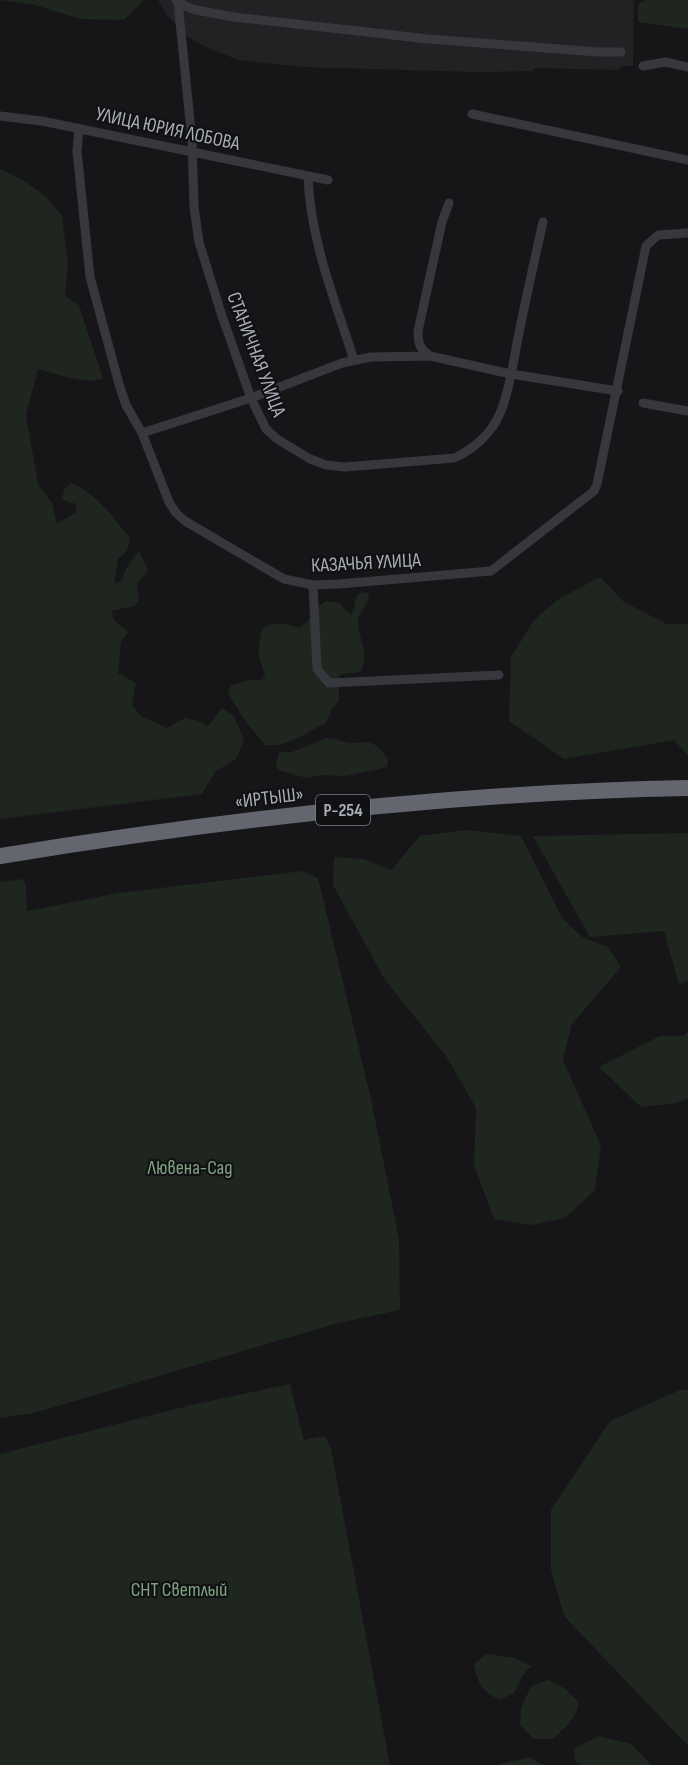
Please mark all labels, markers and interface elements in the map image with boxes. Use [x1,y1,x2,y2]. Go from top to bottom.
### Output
street label: УЛИЦА ЮРИЯ ЛОБОВА [94,102,243,156]
street label: СТАНИЧНАЯ УЛИЦА [221,289,291,420]
street label: КАЗАЧЬЯ УЛИЦА [311,548,422,578]
street label: «ИРТЫШ» [233,782,305,814]
road number: Р-254 [316,795,370,825]
park label: Лювена-Сад [146,1156,233,1180]
park label: СНТ Светлый [131,1578,227,1602]

